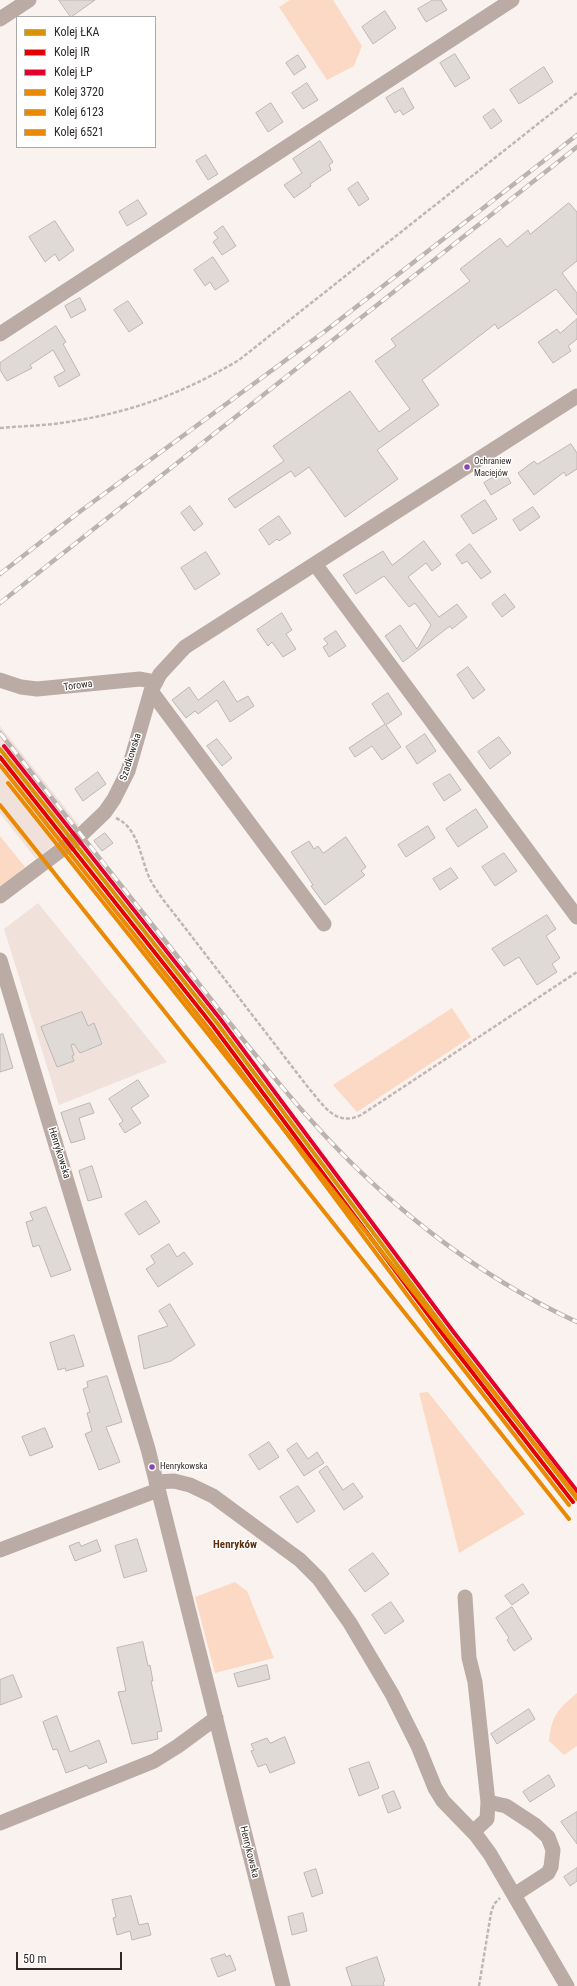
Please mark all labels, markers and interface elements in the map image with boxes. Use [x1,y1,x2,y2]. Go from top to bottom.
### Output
legend [16,16,156,148]
text: Kolej ŁKA [54,25,99,39]
text: Kolej IR [54,45,90,59]
text: Kolej ŁP [54,65,93,79]
text: Kolej 3720 [54,85,104,99]
text: Kolej 6123 [54,105,104,119]
text: Kolej 6521 [54,125,104,139]
place label: Ochraniew Maciejów [474,457,511,478]
marker: Ochraniew Maciejów [462,462,472,472]
street label: Torowa [63,678,93,694]
street label: Szadkowska [118,732,144,782]
street label: Henrykowska [46,1126,72,1180]
marker: Henrykowska [147,1462,157,1472]
place label: Henrykowska [160,1462,208,1472]
district label: Henryków [213,1538,257,1552]
street label: Henrykowska [237,1825,261,1879]
scale bar [18,1944,124,1970]
text: 50 m [23,1952,47,1966]

